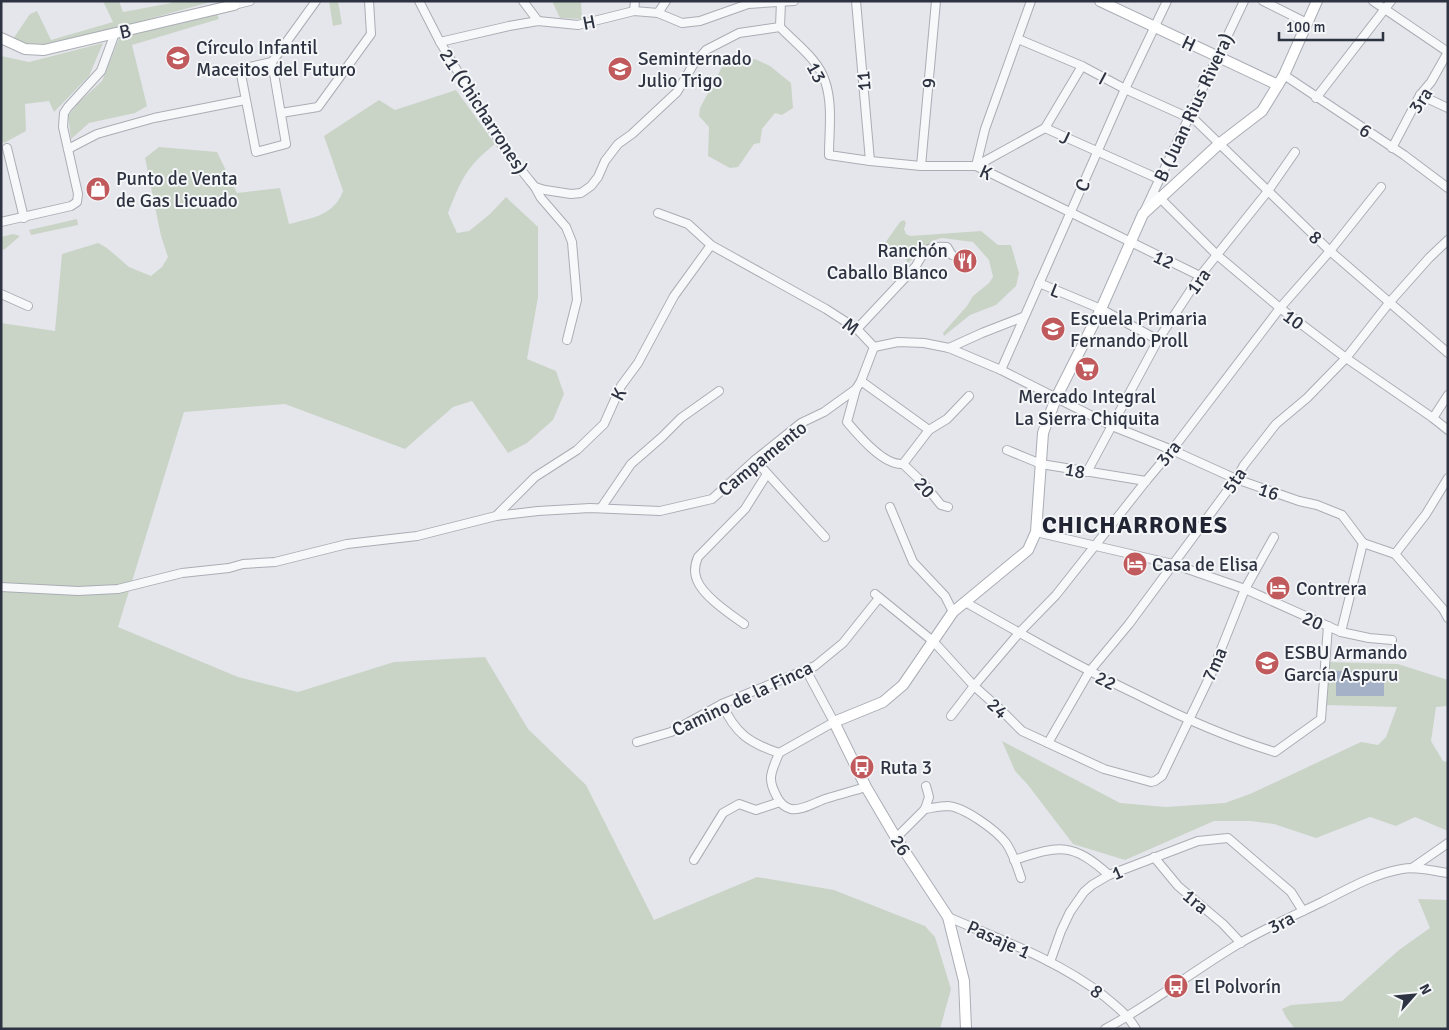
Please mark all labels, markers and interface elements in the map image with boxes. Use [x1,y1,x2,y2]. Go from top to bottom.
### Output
street label: H [581,10,598,36]
scale bar [1279,10,1383,42]
text: 100 m [1286,18,1326,36]
street label: B [117,19,134,45]
street label: B (Juan Rius Rivera) [1149,29,1239,186]
street label: H [1178,30,1199,57]
place label: Círculo Infantil Maceitos del Futuro [196,36,356,82]
street label: 21 (Chicharrones) [434,44,533,179]
school or university icon: Círculo Infantil Maceitos del Futuro [165,45,191,71]
place label: Seminternado Julio Trigo [638,47,752,93]
school or university icon: Seminternado Julio Trigo [607,56,633,82]
street label: 13 [801,58,832,87]
street label: I [1094,67,1111,91]
street label: 11 [851,70,877,92]
street label: 9 [917,77,941,89]
street label: 3ra [1403,83,1438,118]
street label: 6 [1354,118,1376,144]
street label: J [1056,125,1074,151]
street label: K [976,160,996,186]
place label: Punto de Venta de Gas Licuado [116,167,238,213]
street label: C [1070,175,1096,196]
shop icon: Punto de Venta de Gas Licuado [85,176,111,202]
street label: 8 [1303,225,1327,250]
place label: Ranchón Caballo Blanco [827,239,948,285]
street label: 12 [1149,245,1178,275]
restaurant icon: Ranchón Caballo Blanco [952,248,978,274]
street label: 1ra [1181,264,1216,299]
street label: L [1047,278,1065,304]
street label: 10 [1278,304,1309,336]
place label: Escuela Primaria Fernando Proll [1070,307,1207,353]
street label: M [837,313,864,341]
school or university icon: Escuela Primaria Fernando Proll [1040,316,1066,342]
supermarket icon: Mercado Integral La Sierra Chiquita [1074,356,1100,382]
street label: K [606,383,632,405]
place label: Mercado Integral La Sierra Chiquita [1014,385,1160,431]
street label: Campamento [713,416,812,502]
street label: 3ra [1151,436,1187,472]
street label: 18 [1063,457,1087,485]
street label: 5ta [1217,463,1252,498]
street label: 20 [908,472,940,503]
street label: 16 [1255,477,1282,507]
district label: CHICHARRONES [1042,510,1228,540]
hotel icon: Casa de Elisa [1122,551,1148,577]
place label: Casa de Elisa [1152,553,1258,577]
hotel icon: Contrera [1265,575,1291,601]
place label: Contrera [1296,577,1367,601]
street label: 20 [1298,606,1327,636]
place label: ESBU Armando García Aspuru [1284,641,1408,687]
street label: 7ma [1197,644,1233,685]
school or university icon: ESBU Armando García Aspuru [1254,650,1280,676]
street label: Camino de la Finca [668,656,817,742]
street label: 22 [1091,666,1120,696]
street label: 24 [982,693,1013,725]
bus stop icon: Ruta 3 [849,754,875,780]
place label: Ruta 3 [880,756,932,780]
street label: 26 [885,830,916,861]
street label: 1 [1108,860,1127,886]
street label: 1ra [1177,884,1213,920]
street label: 3ra [1264,906,1299,940]
street label: Pasaje 1 [963,915,1034,965]
north arrow [1389,970,1439,1020]
bus stop icon: El Polvorín [1163,973,1189,999]
place label: El Polvorín [1194,975,1281,999]
street label: 8 [1085,979,1108,1004]
text: N [1415,981,1435,998]

